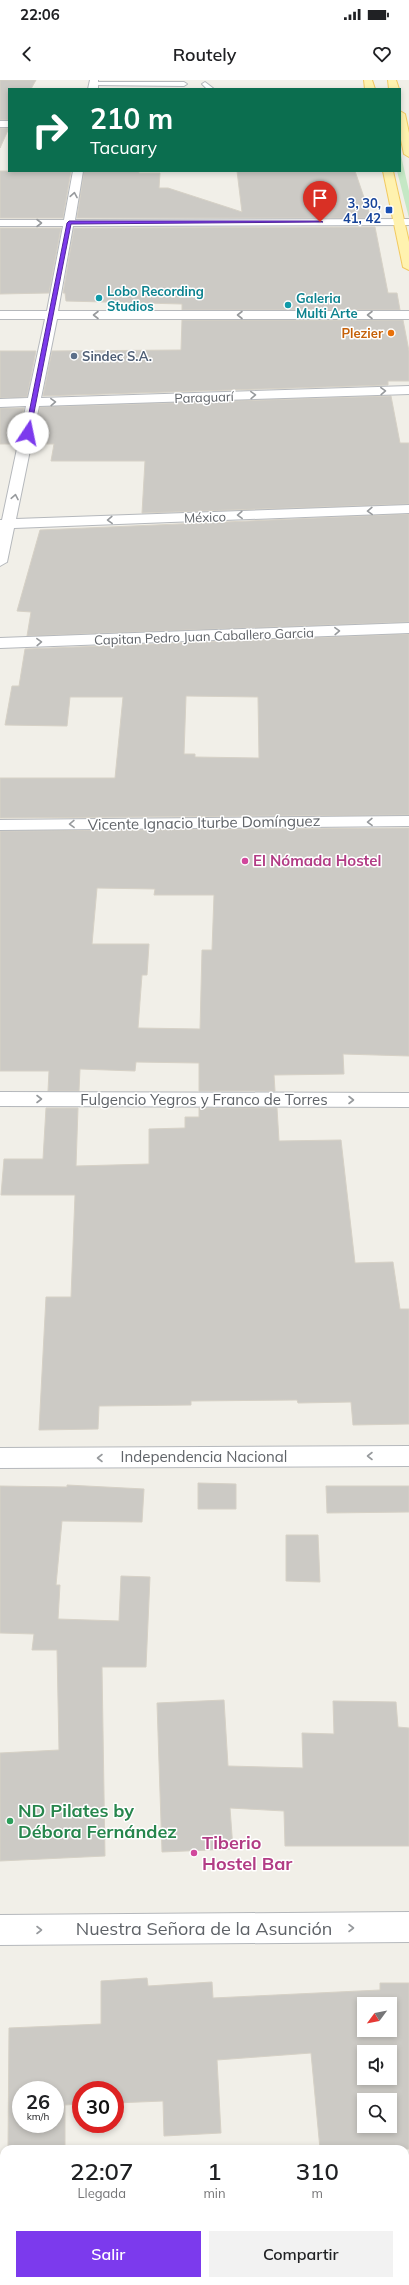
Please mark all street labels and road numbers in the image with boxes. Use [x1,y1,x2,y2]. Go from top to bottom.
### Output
street label: Paraguarí [174,388,235,406]
street label: México [184,508,226,526]
street label: Capitan Pedro Juan Caballero Garcia [94,624,314,648]
street label: Vicente Ignacio Iturbe Domínguez [87,811,321,834]
street label: Fulgencio Yegros y Franco de Torres [80,1090,328,1109]
street label: Independencia Nacional [121,1447,287,1466]
street label: Nuestra Señora de la Asunción [76,1917,332,1940]

